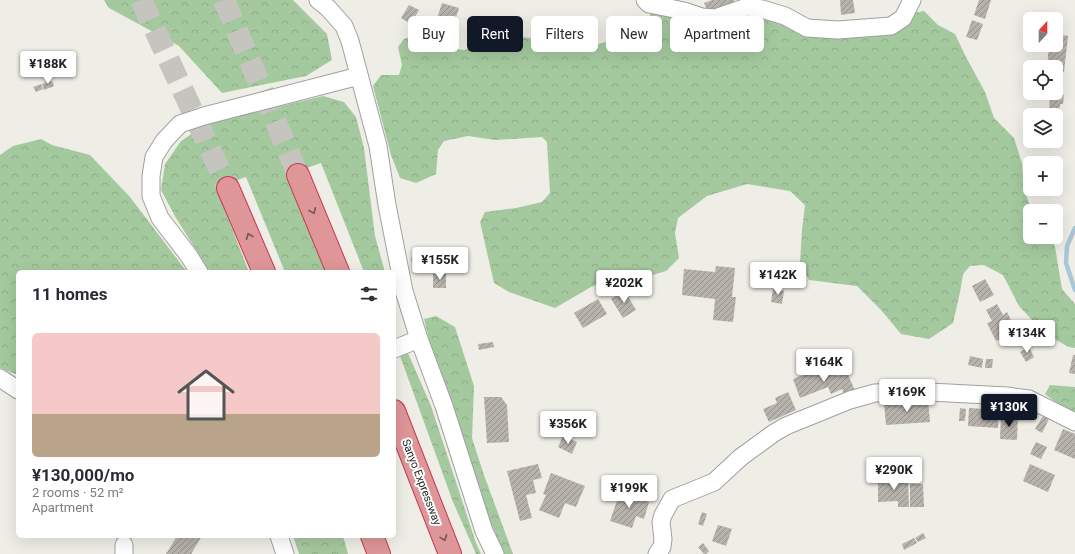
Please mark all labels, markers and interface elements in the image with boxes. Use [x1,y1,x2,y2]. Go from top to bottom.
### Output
north arrow [1023,12,1063,52]
map controls [1023,12,1063,244]
chip: Buy [408,16,459,52]
chip: Rent [467,16,523,52]
chip: Filters [531,16,598,52]
chip: New [606,16,662,52]
chip: Apartment [670,16,764,52]
pin: ¥188K [20,51,76,85]
text: ¥188K [29,56,67,71]
button: locate [1023,60,1063,100]
button: layers [1023,108,1063,148]
button: + [1023,156,1063,196]
button: − [1023,204,1063,244]
one-way arrow [308,208,316,215]
one-way arrow [246,233,254,241]
pin: ¥155K [412,247,468,281]
text: ¥155K [421,252,459,267]
pin: ¥142K [750,262,806,296]
text: ¥142K [759,267,797,282]
pin: ¥202K [596,270,652,304]
text: ¥202K [605,275,643,290]
icon: filters [358,283,380,305]
text: 11 homes [32,284,108,304]
pin: ¥134K [999,320,1055,354]
text: ¥134K [1008,325,1046,340]
pin: ¥164K [796,349,852,383]
text: ¥164K [805,354,843,369]
icon: home [170,359,242,431]
pin: ¥169K [879,379,935,413]
text: ¥169K [888,384,926,399]
pin: ¥130K [981,394,1037,428]
text: ¥130K [990,399,1028,414]
pin: ¥356K [540,411,596,445]
text: ¥356K [549,416,587,431]
street label: Sanyo Expressway [399,437,444,528]
pin: ¥290K [866,457,922,491]
text: ¥290K [875,462,913,477]
text: ¥130,000/mo [32,465,134,485]
pin: ¥199K [601,475,657,509]
text: ¥199K [610,480,648,495]
text: 2 rooms · 52 m² [32,485,124,500]
text: Apartment [32,500,94,515]
one-way arrow [440,535,448,542]

